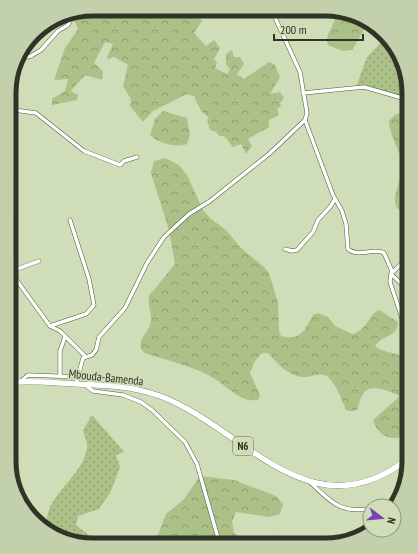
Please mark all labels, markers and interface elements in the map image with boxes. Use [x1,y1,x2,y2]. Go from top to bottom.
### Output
scale bar [274,16,363,42]
text: 200 m [280,22,307,37]
street label: Mbouda-Bamenda [68,366,144,388]
road number: N6 [233,437,253,455]
north arrow [362,498,402,538]
text: N [384,516,399,526]

